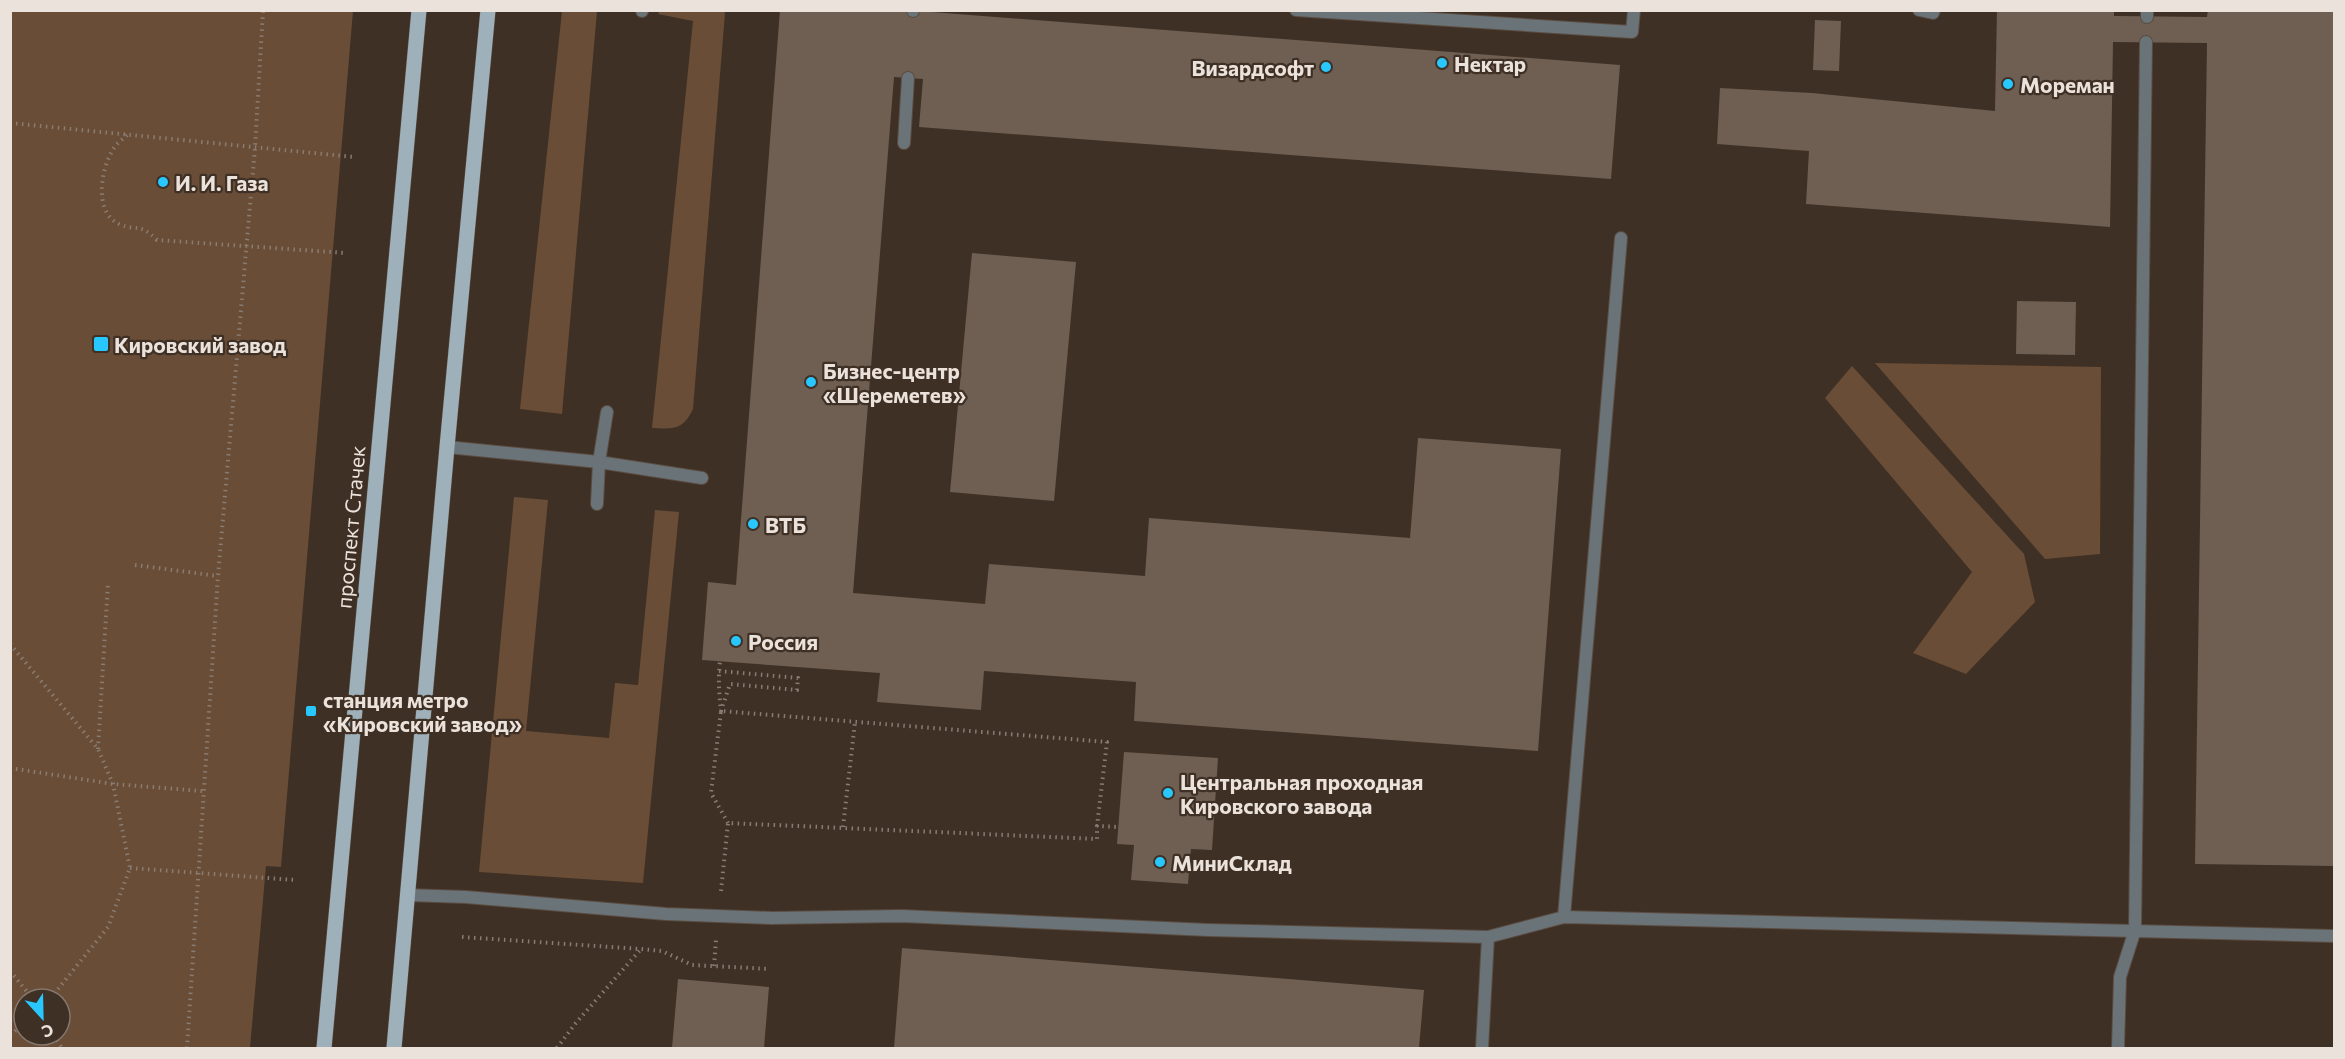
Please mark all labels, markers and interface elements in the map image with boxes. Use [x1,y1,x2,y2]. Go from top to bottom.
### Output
place label: Нектар [1454,51,1526,76]
place label: Визардсофт [1192,55,1314,80]
marker: Нектар [1435,56,1449,70]
marker: Визардсофт [1319,60,1333,74]
place label: Мореман [2020,72,2115,97]
marker: Мореман [2001,77,2015,91]
place label: И. И. Газа [175,170,268,195]
marker: И. И. Газа [156,175,170,189]
place label: Кировский завод [114,332,286,357]
marker: Кировский завод [92,335,110,353]
place label: Бизнес-центр «Шереметев» [823,358,966,407]
marker: Бизнес-центр «Шереметев» [804,375,818,389]
street label: проспект Стачек [330,444,370,610]
place label: ВТБ [765,512,806,537]
marker: ВТБ [746,517,760,531]
place label: Россия [748,629,818,654]
marker: Россия [729,634,743,648]
place label: станция метро «Кировский завод» [323,687,523,736]
marker: станция метро «Кировский завод» [304,704,318,718]
place label: Центральная проходная Кировского завода [1180,769,1423,818]
marker: Центральная проходная Кировского завода [1161,786,1175,800]
place label: МиниСклад [1172,850,1292,875]
marker: МиниСклад [1153,855,1167,869]
north arrow [12,987,72,1047]
text: С [39,1021,56,1042]

